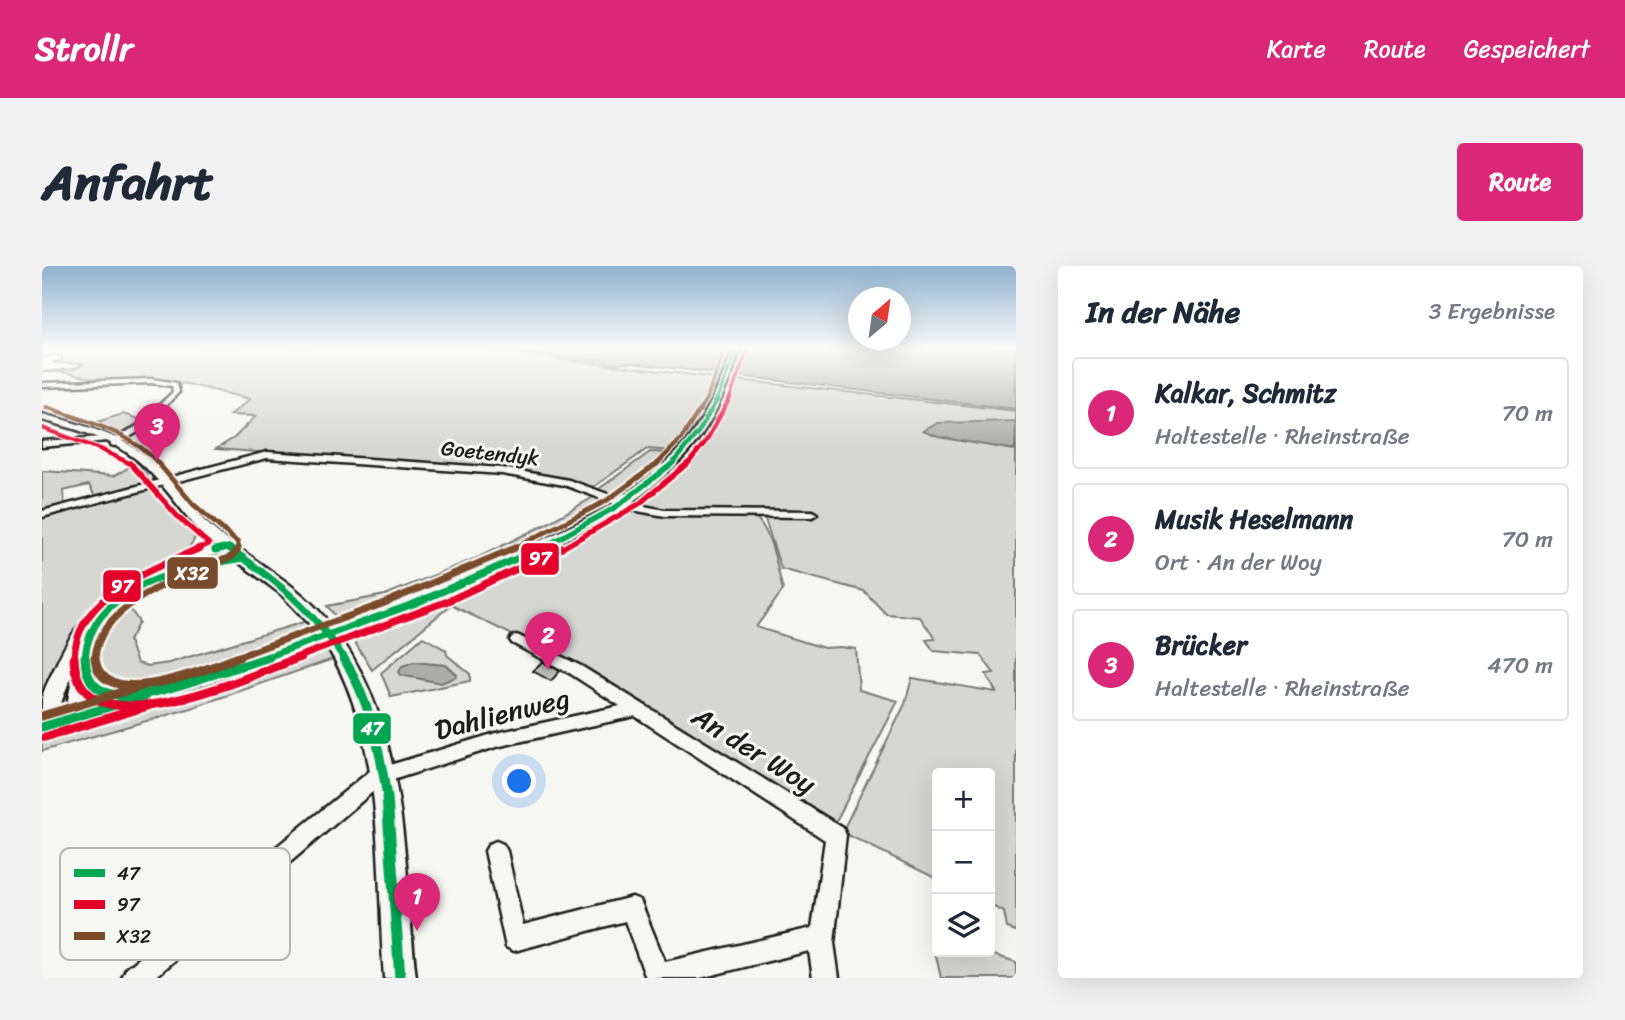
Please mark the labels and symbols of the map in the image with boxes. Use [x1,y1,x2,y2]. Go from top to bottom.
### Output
north arrow [848,287,911,350]
pin: 3 [134,403,180,461]
street label: Goetendyk [439,429,541,477]
line badge: 97 [520,542,560,576]
text: 97 [529,542,553,575]
line badge: X32 [166,556,219,590]
text: X32 [174,557,209,590]
line badge: 97 [102,569,142,603]
text: 97 [111,570,135,603]
pin: 2 [525,612,571,670]
street label: Dahlienweg [429,674,575,754]
street label: An der Woy [681,692,826,808]
line badge: 47 [352,712,392,745]
text: 47 [360,712,386,745]
your location [502,764,536,798]
legend [60,848,290,960]
text: 47 [117,857,141,890]
pin: 1 [394,873,440,931]
text: 97 [117,888,141,921]
text: X32 [116,920,151,953]

